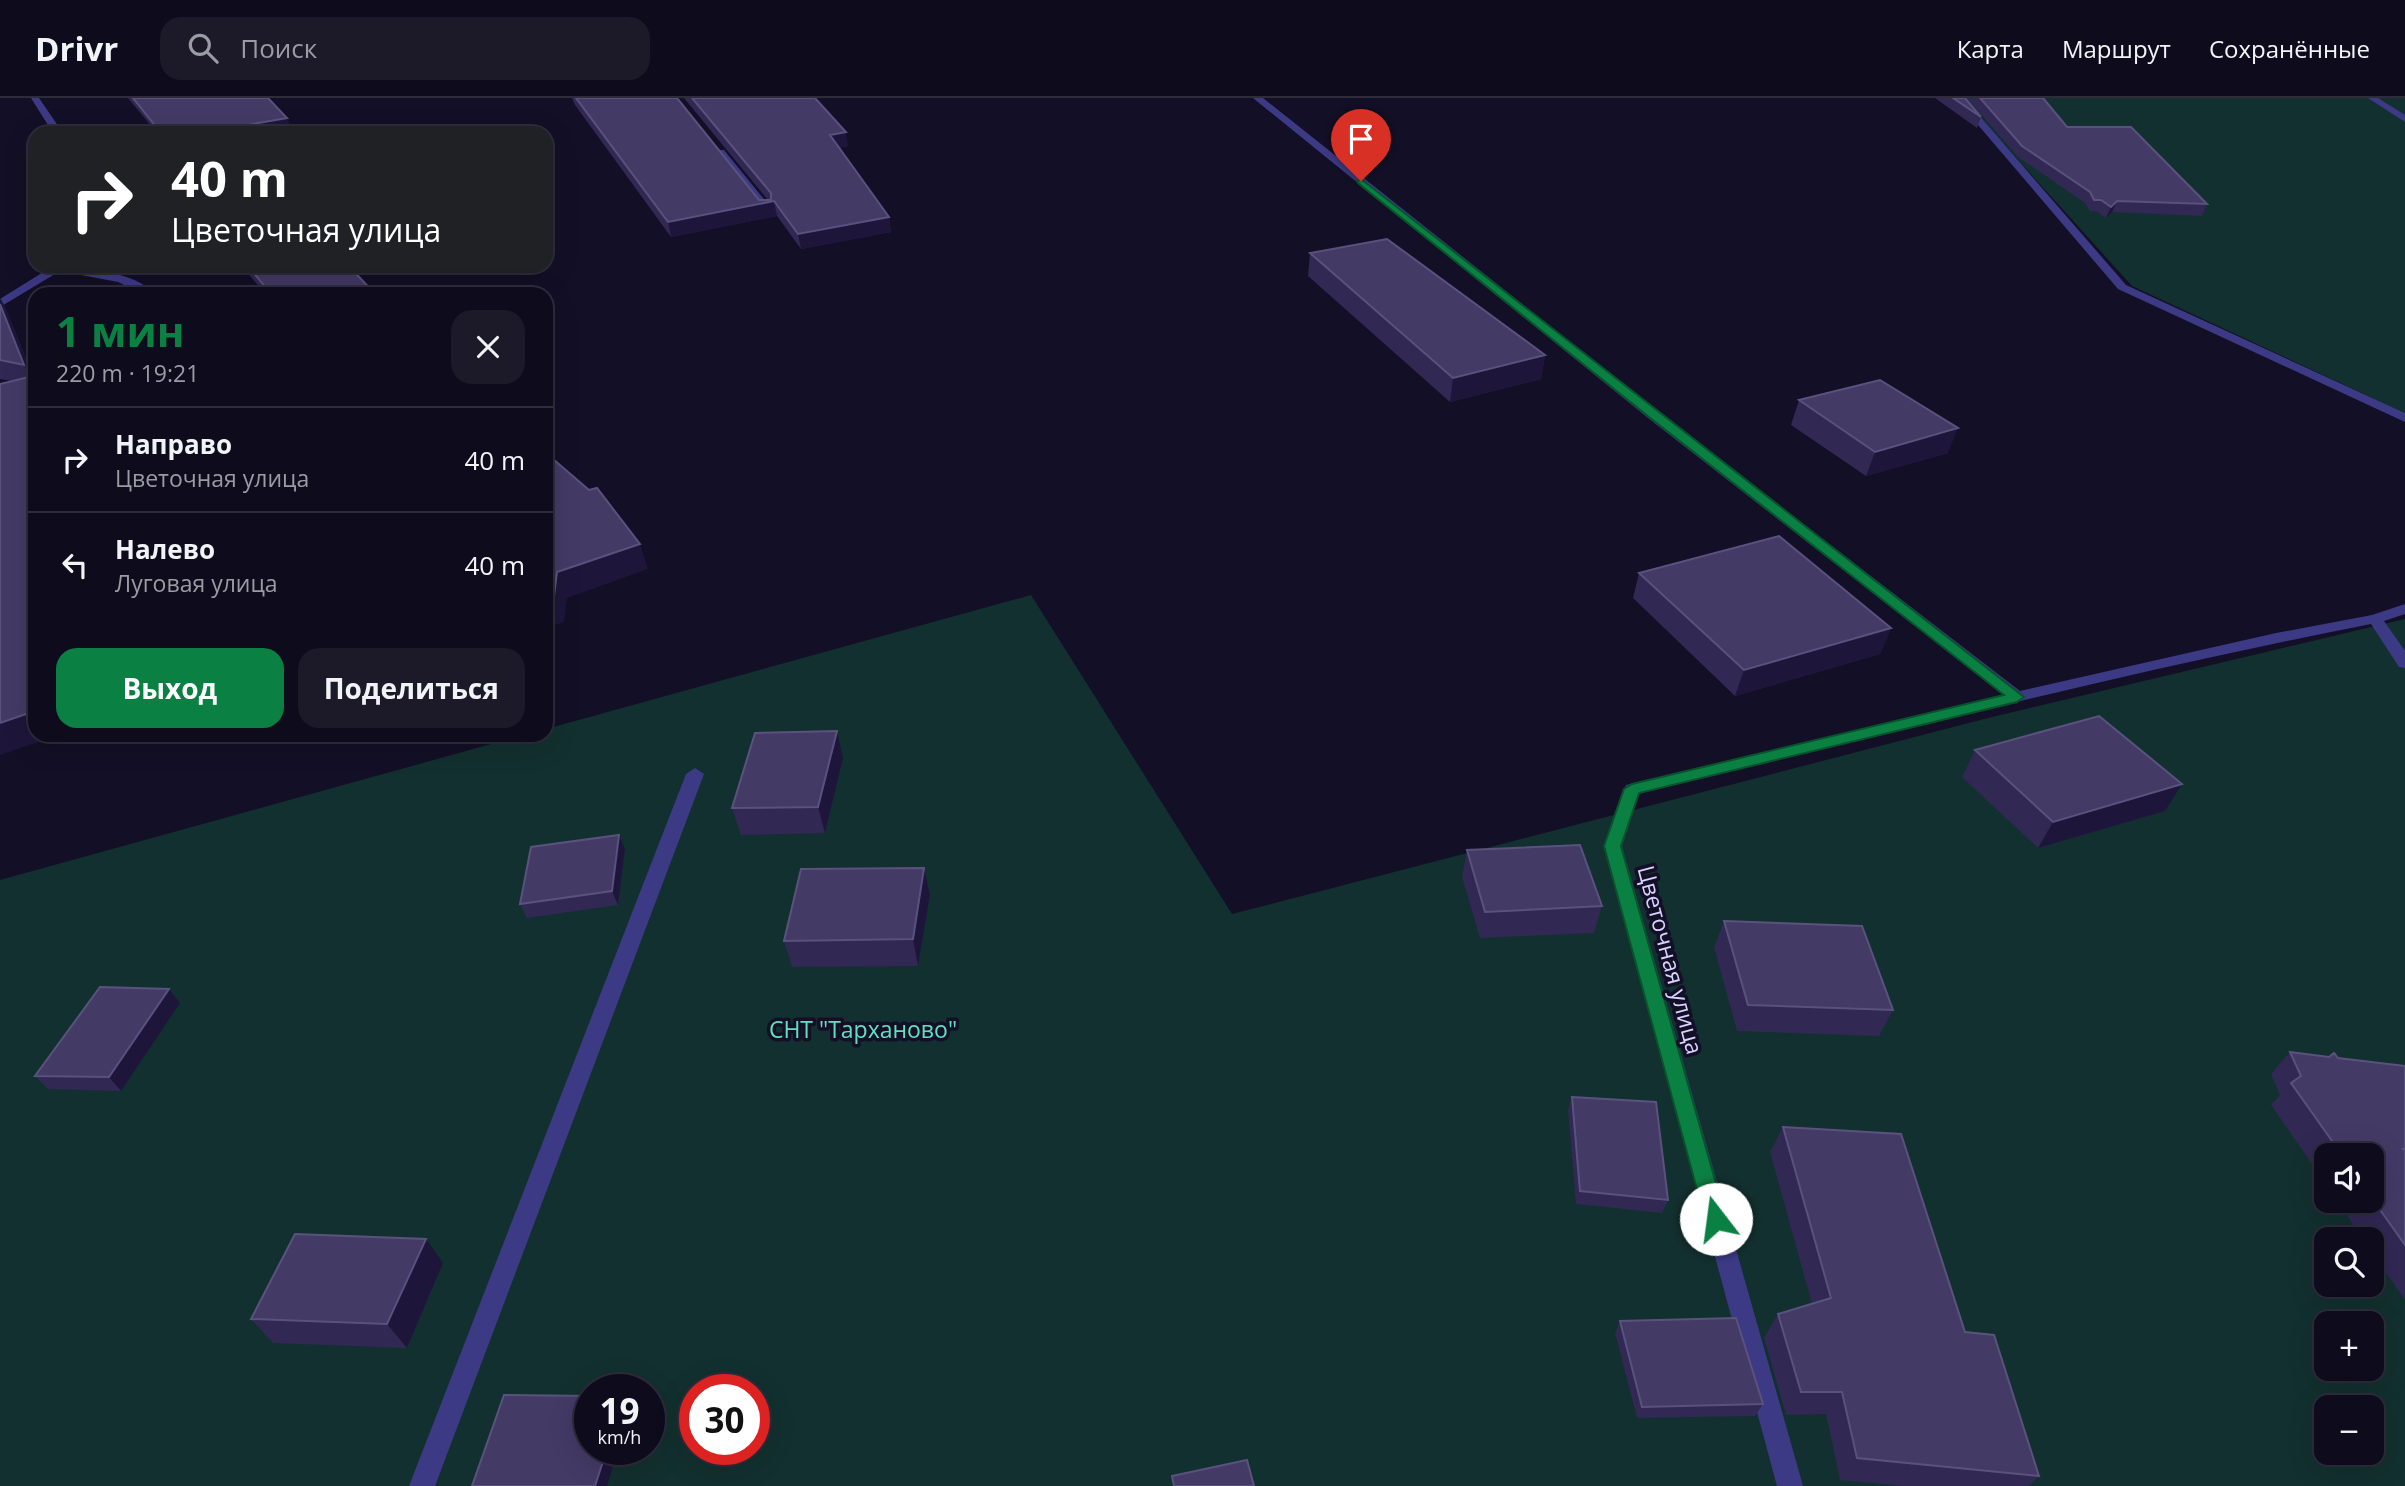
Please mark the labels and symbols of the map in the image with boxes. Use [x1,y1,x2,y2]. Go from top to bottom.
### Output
pin [1331,109,1391,181]
street label: Цветочная улица [1630,862,1712,1058]
park label: СНТ "Тарханово" [769,1013,957,1045]
position arrow [1679,1182,1753,1256]
speed limit sign: 30 [679,1374,770,1465]

